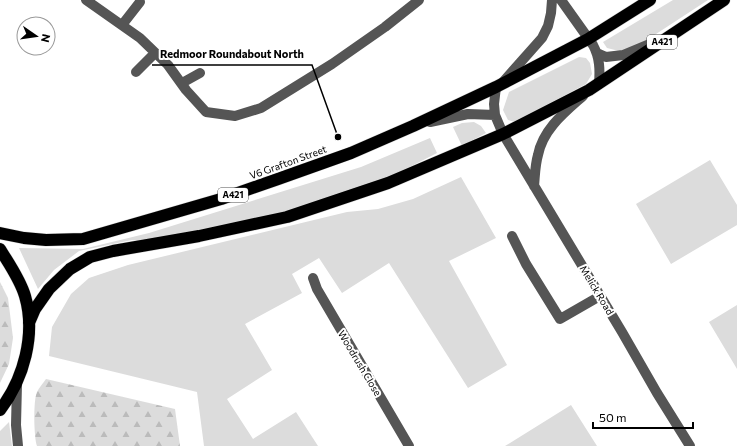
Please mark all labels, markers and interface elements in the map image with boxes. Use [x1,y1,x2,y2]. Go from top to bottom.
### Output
north arrow [16,16,56,56]
text: N [39,33,53,44]
road number: A421 [647,35,677,49]
callout: Redmoor Roundabout North [152,42,312,65]
text: Redmoor Roundabout North [160,47,304,60]
street label: V6 Grafton Street [248,143,328,181]
road number: A421 [218,188,248,202]
street label: Melick Road [578,263,617,317]
street label: Woodrush Close [336,328,384,398]
scale bar [593,404,693,430]
text: 50 m [599,410,627,424]

